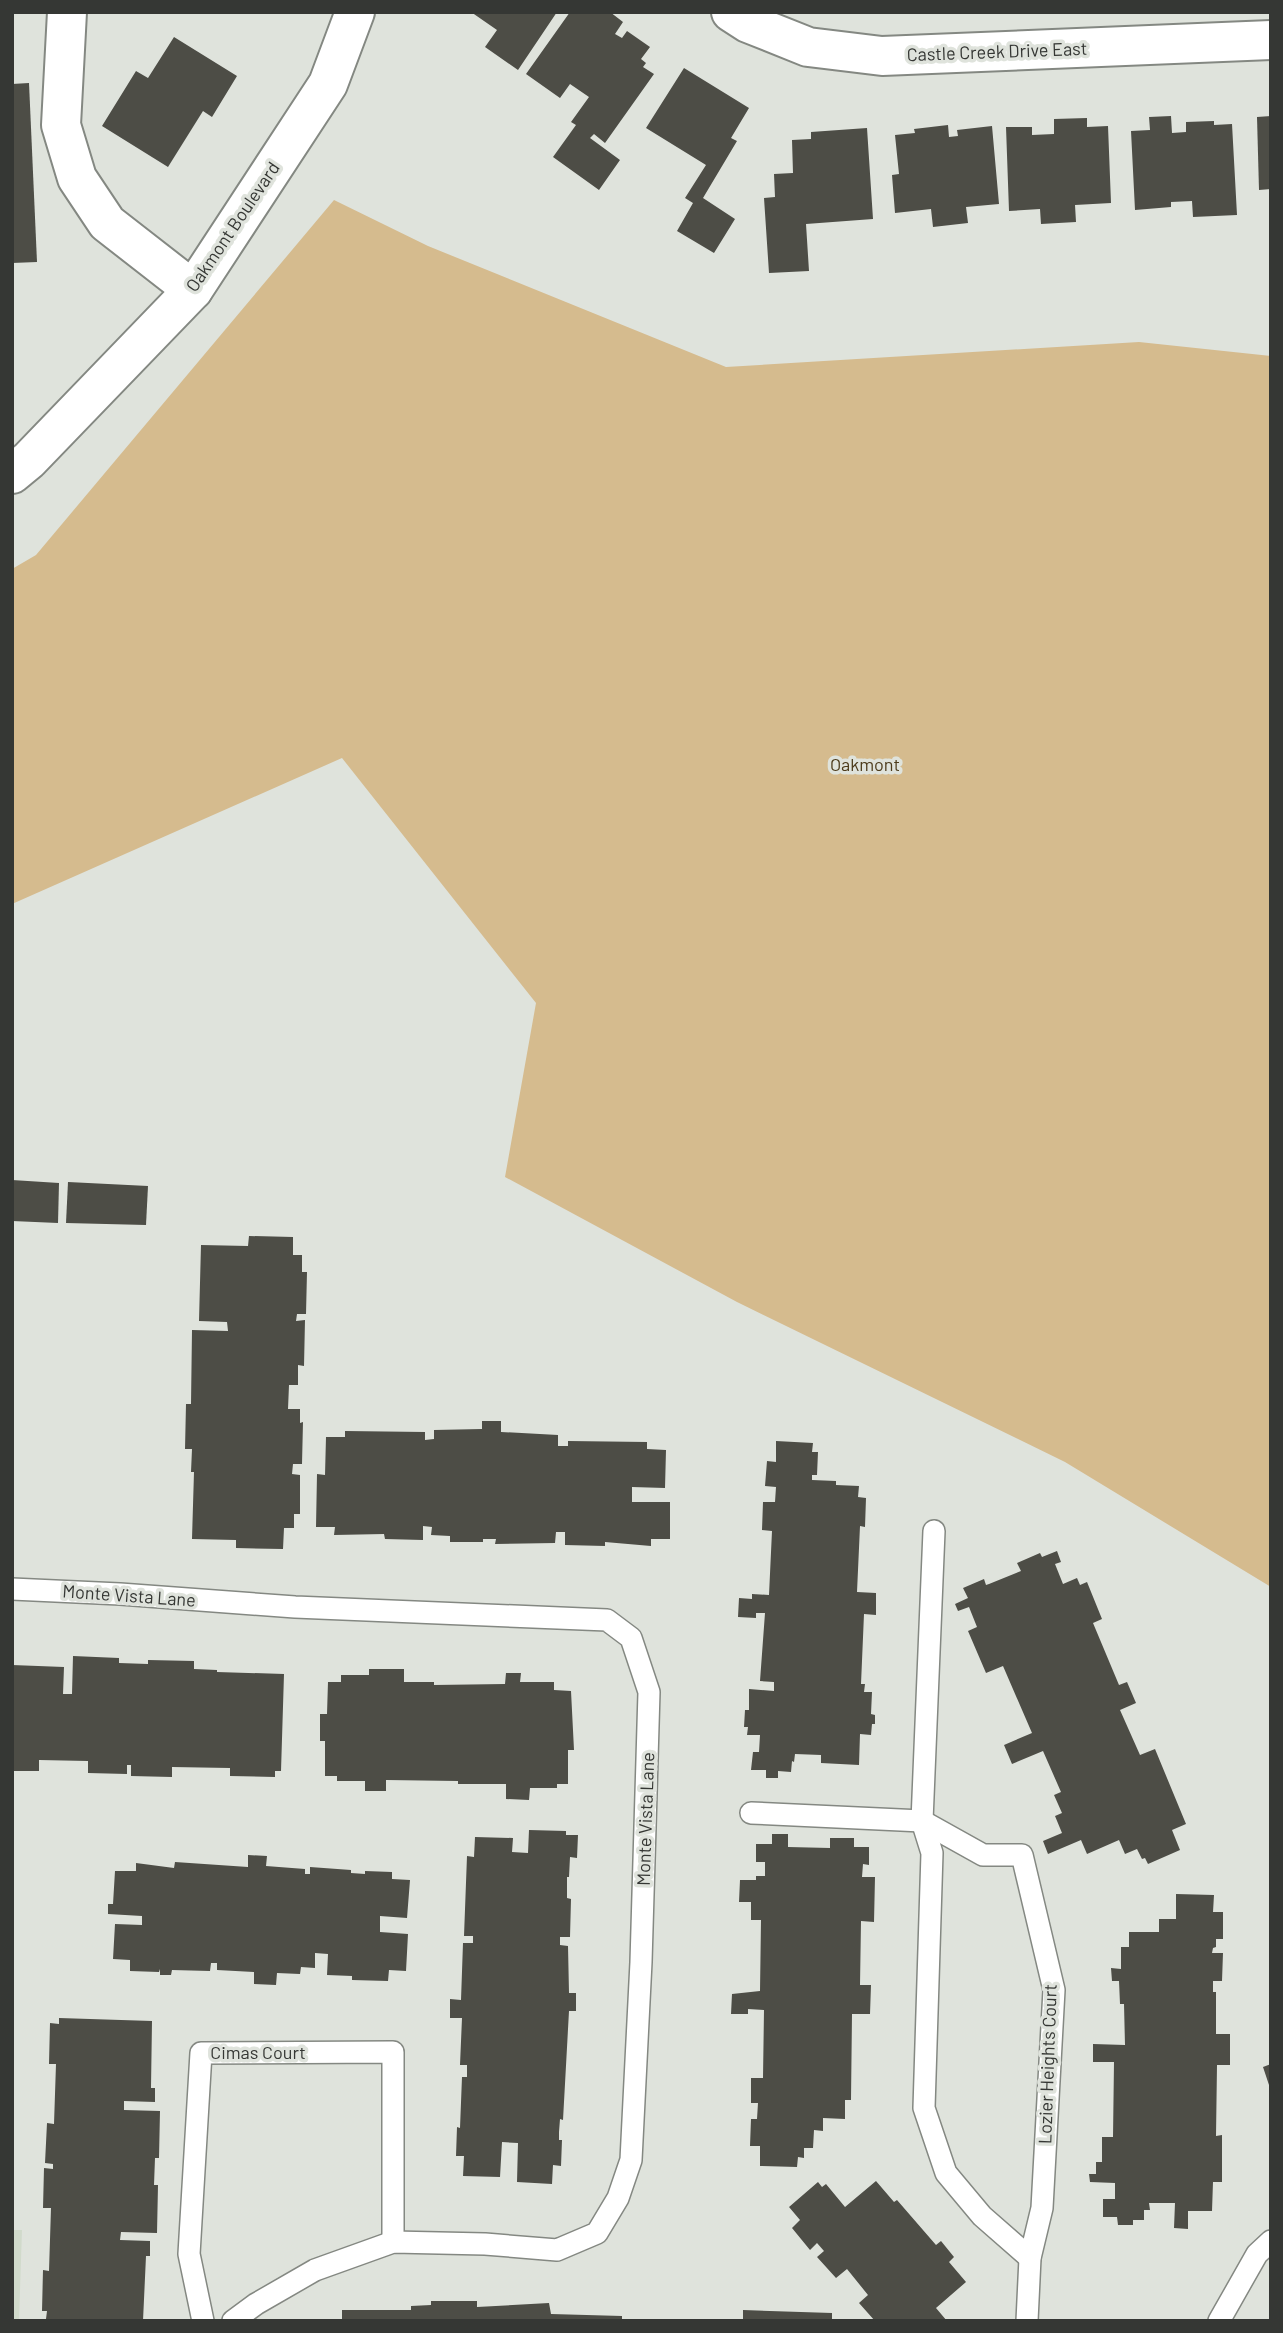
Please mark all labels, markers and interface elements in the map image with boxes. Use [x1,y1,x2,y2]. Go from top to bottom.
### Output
street label: Castle Creek Drive East [906,37,1088,65]
street label: Oakmont Boulevard [181,157,284,296]
park label: Oakmont [830,753,900,775]
street label: Monte Vista Lane [62,1579,196,1611]
street label: Monte Vista Lane [632,1752,658,1886]
street label: Lozier Heights Court [1033,1984,1061,2144]
street label: Cimas Court [210,2041,306,2063]

